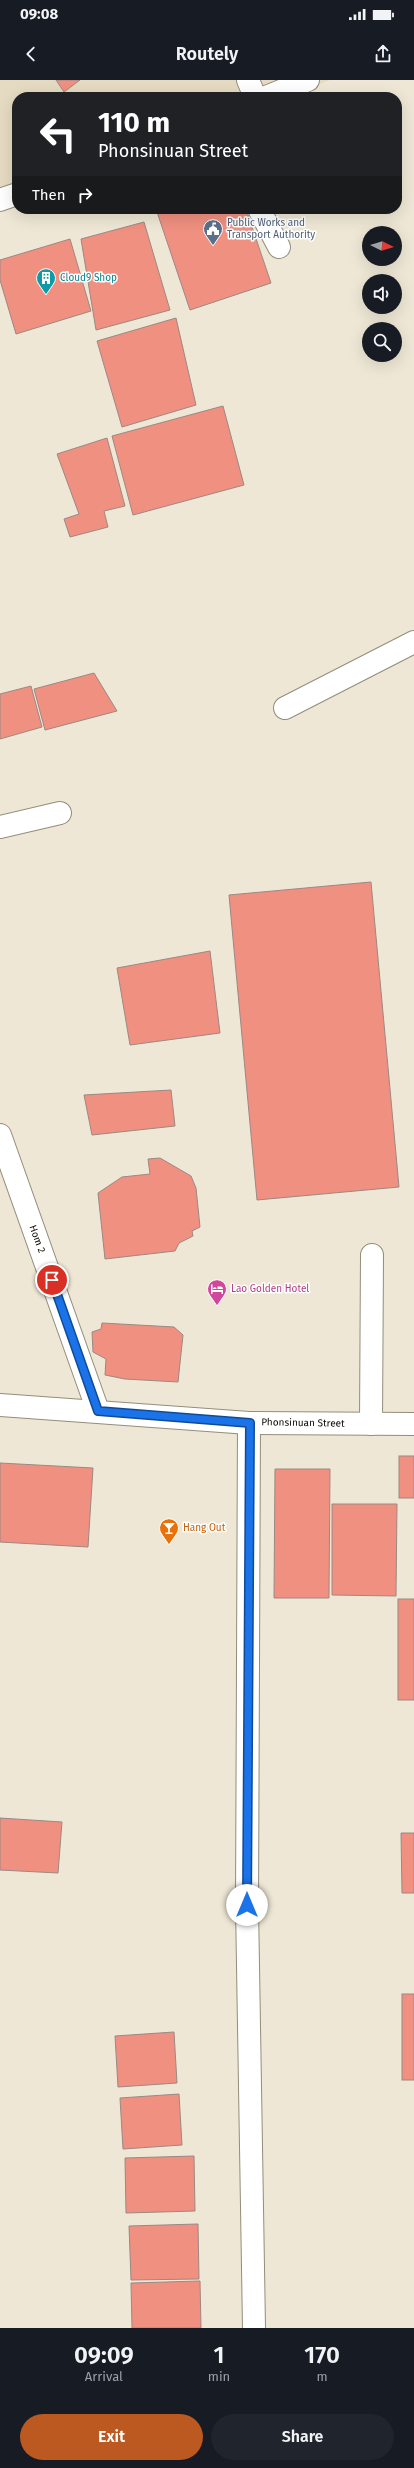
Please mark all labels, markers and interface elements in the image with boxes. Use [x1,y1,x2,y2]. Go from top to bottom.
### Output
text: 09:08 [20,5,58,23]
icon: back [20,43,42,65]
text: Routely [176,43,238,65]
icon: share [372,43,394,65]
text: 110 m [98,106,170,139]
icon: left [32,108,84,160]
text: Phonsinuan Street [98,140,248,162]
icon: right [74,184,96,206]
text: Then [32,186,66,204]
place label: Public Works and Transport Authority [227,217,315,241]
public building icon: Public Works and Transport Authority [202,218,224,246]
north arrow [362,226,402,266]
map controls [362,226,402,362]
building icon: Cloud9 Shop [35,267,57,295]
place label: Cloud9 Shop [60,272,117,284]
button: sound [362,274,402,314]
button: search [362,322,402,362]
street label: Hom 2 [26,1223,48,1255]
pin [35,1263,69,1297]
icon: arrive [41,1269,63,1291]
hotel icon: Lao Golden Hotel [206,1278,228,1306]
place label: Lao Golden Hotel [231,1283,309,1295]
street label: Phonsinuan Street [261,1416,345,1430]
bar icon: Hang Out [158,1517,180,1545]
place label: Hang Out [183,1522,226,1534]
position arrow [226,1884,268,1926]
text: 09:09 [74,2341,134,2369]
text: 1 [213,2341,224,2369]
text: 170 [304,2341,340,2369]
text: Arrival [85,2369,123,2384]
text: min [208,2369,230,2384]
text: m [317,2369,328,2384]
button: Exit [20,2414,203,2460]
button: Share [211,2414,394,2460]

